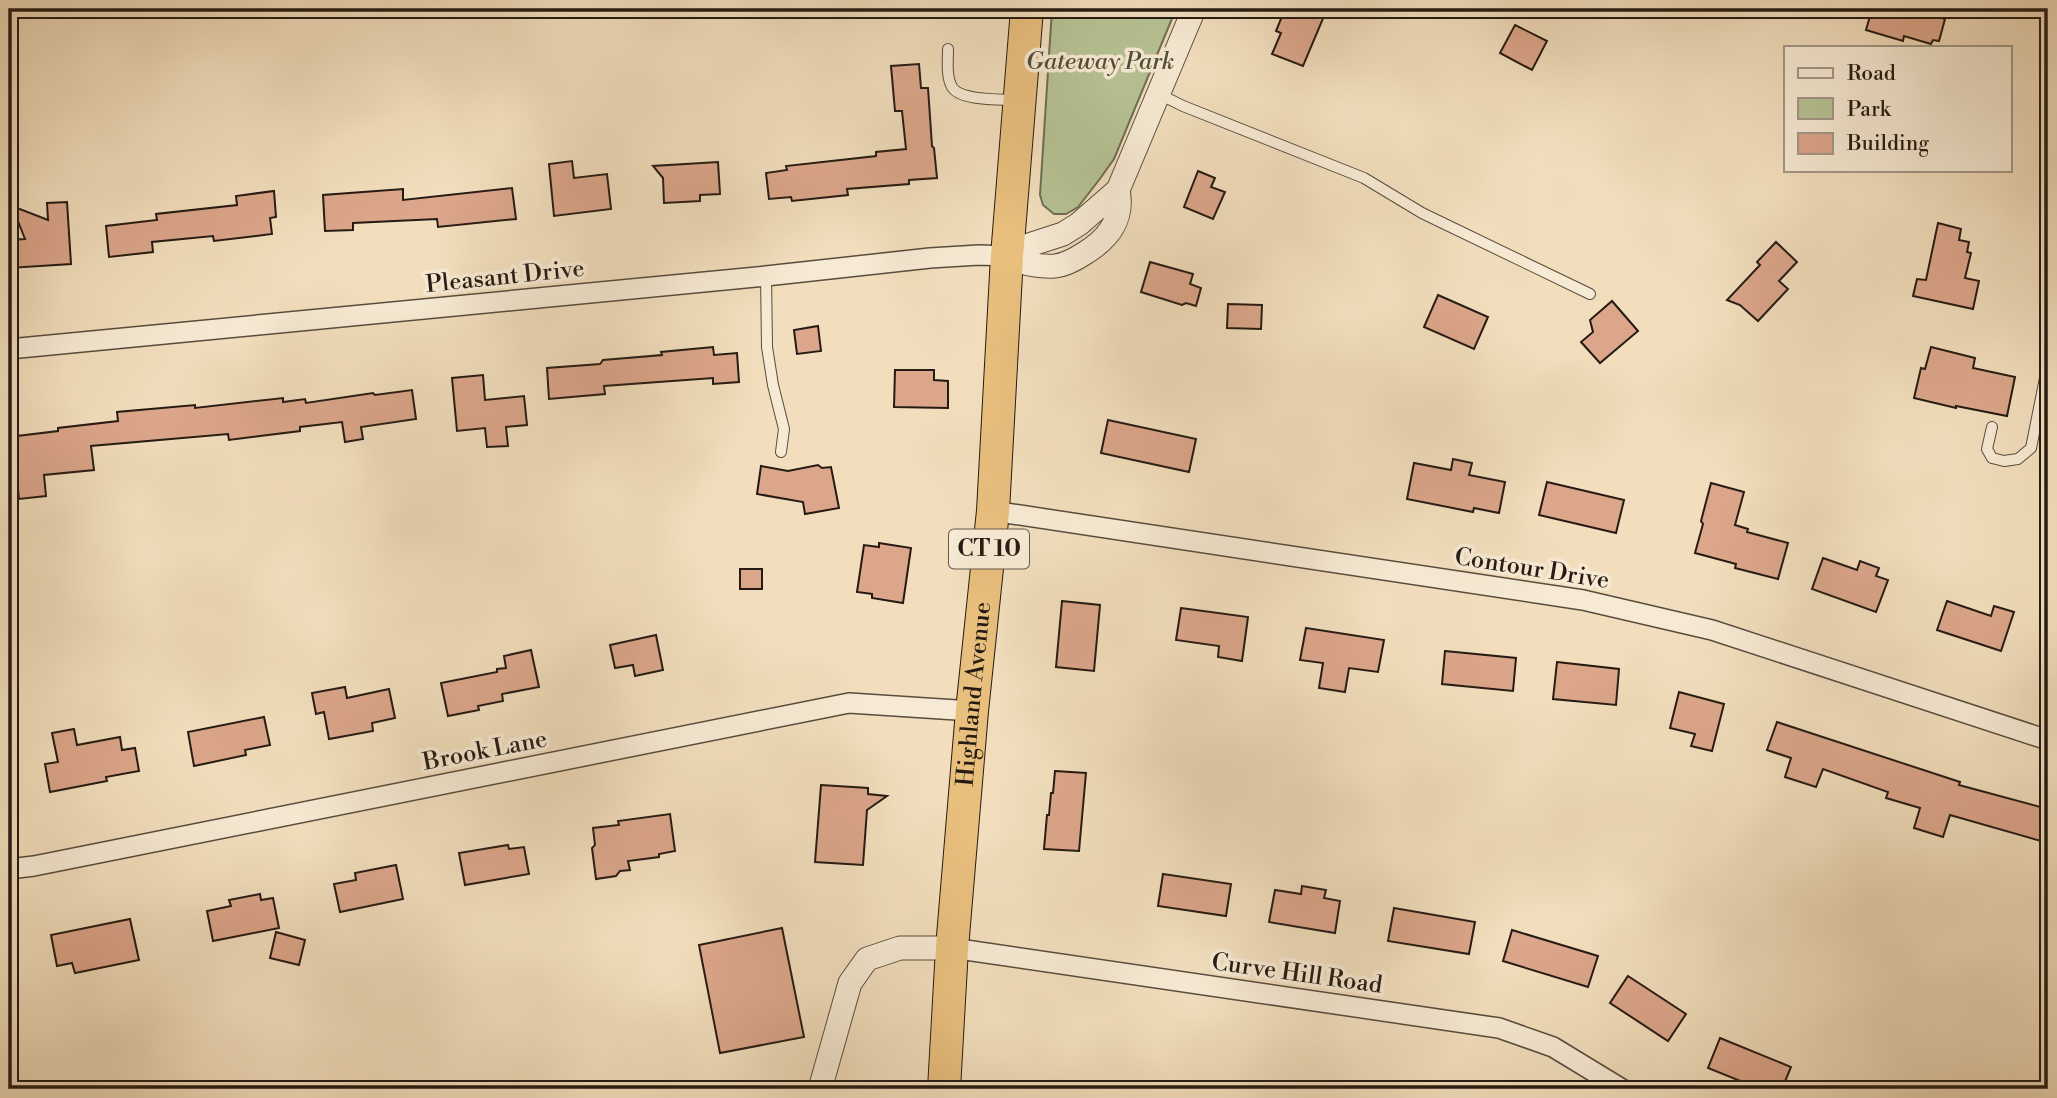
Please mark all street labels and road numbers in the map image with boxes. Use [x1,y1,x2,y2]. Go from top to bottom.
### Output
street label: Pleasant Drive [424,254,586,300]
road number: CT 10 [949,530,1029,568]
street label: Contour Drive [1453,542,1611,596]
street label: Highland Avenue [951,600,998,788]
street label: Brook Lane [419,724,550,778]
street label: Curve Hill Road [1210,947,1385,1001]

